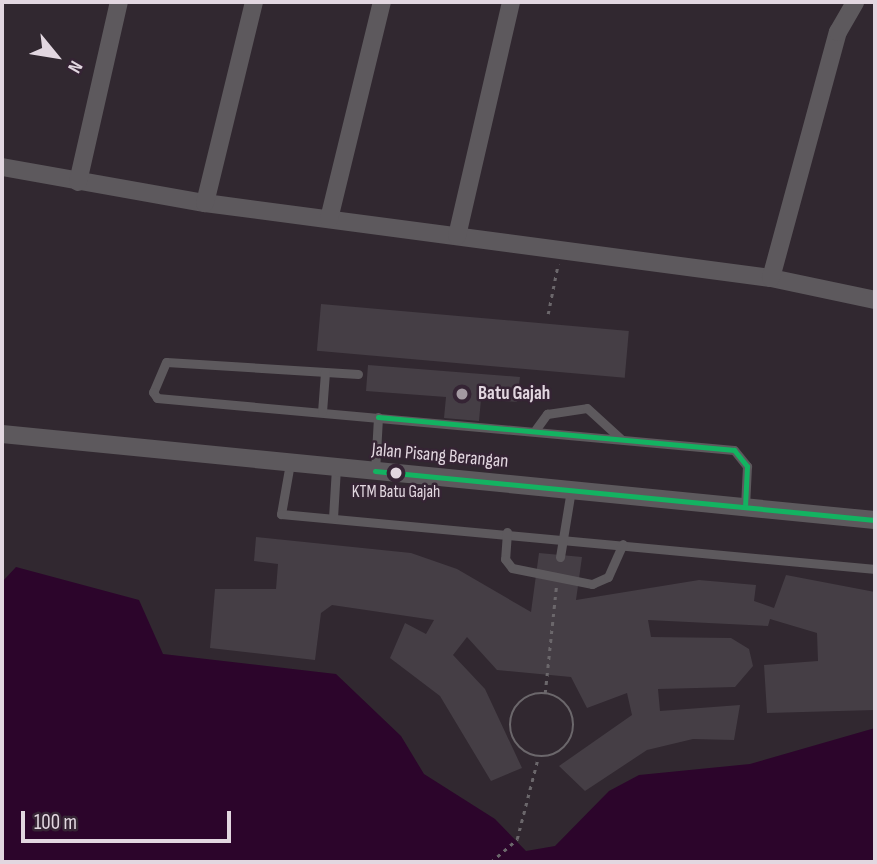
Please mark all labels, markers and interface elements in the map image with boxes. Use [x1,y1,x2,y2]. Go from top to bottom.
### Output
north arrow [21,21,91,91]
text: N [62,57,87,77]
place label: Batu Gajah [478,383,550,405]
marker: Batu Gajah [452,384,472,404]
street label: Jalan Pisang Berangan [371,439,509,473]
marker: KTM Batu Gajah [389,466,403,480]
place label: KTM Batu Gajah [352,483,440,503]
scale bar [24,798,234,842]
text: 100 m [34,810,77,835]

